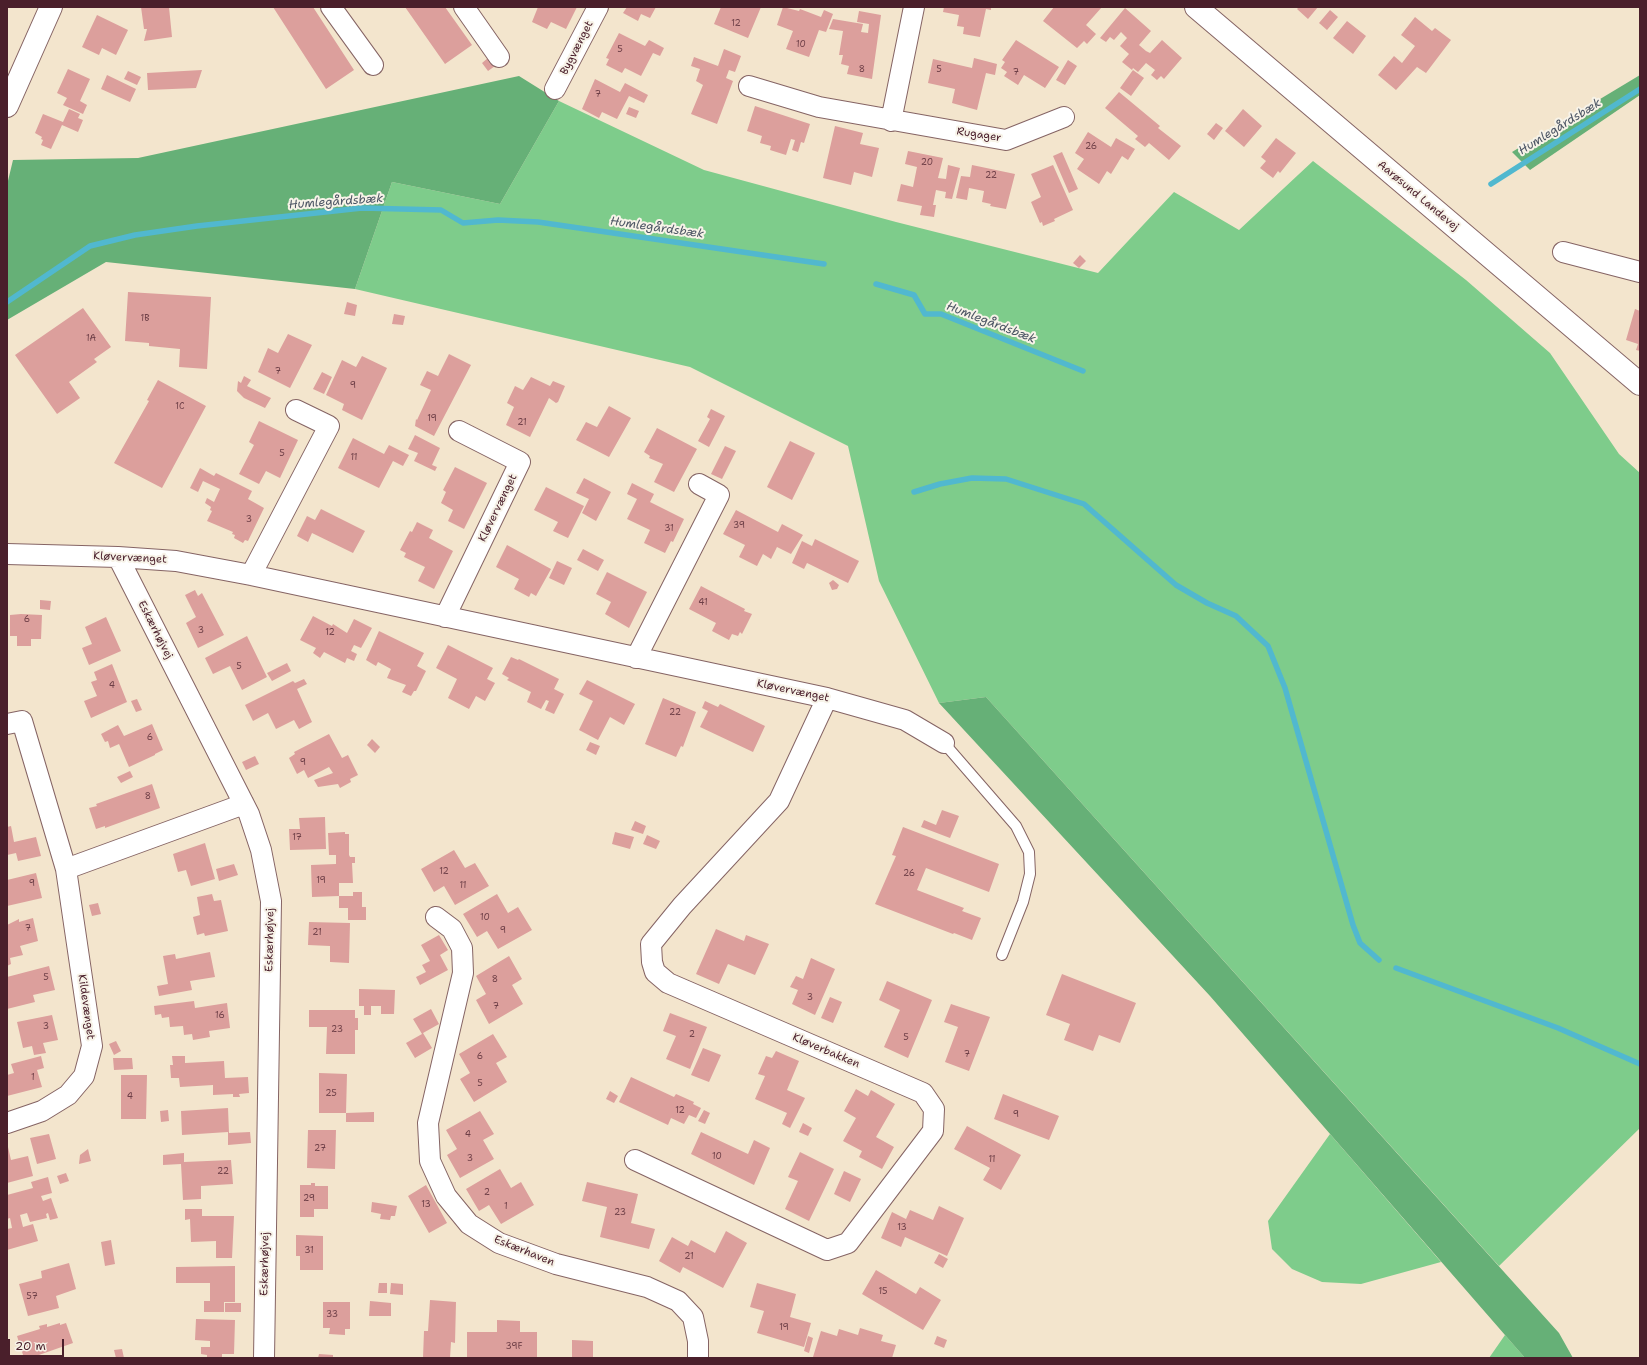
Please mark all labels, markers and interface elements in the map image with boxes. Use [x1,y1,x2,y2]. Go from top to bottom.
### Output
street label: Bygvænget [558,19,596,77]
house number: 12 [731,19,741,29]
house number: 10 [796,40,806,50]
house number: 5 [617,45,623,55]
house number: 8 [859,65,865,75]
house number: 5 [936,65,942,75]
house number: 7 [1013,68,1019,78]
house number: 7 [595,90,601,100]
water label: Humlegårdsbæk [1516,96,1604,158]
street label: Rugager [956,125,1002,145]
house number: 26 [1085,142,1097,152]
house number: 20 [921,158,933,168]
street label: Aarøsund Landevej [1375,158,1461,234]
house number: 22 [985,171,997,181]
water label: Humlegårdsbæk [288,192,384,212]
water label: Humlegårdsbæk [609,214,705,242]
water label: Humlegårdsbæk [944,299,1038,347]
house number: 1B [140,314,150,324]
house number: 1A [86,334,96,344]
house number: 7 [275,367,281,377]
house number: 9 [350,381,356,391]
house number: 1C [175,402,185,412]
house number: 19 [427,414,437,424]
house number: 21 [517,418,527,428]
house number: 5 [279,449,285,459]
house number: 11 [350,453,358,463]
street label: Kløvervænget [476,472,520,544]
house number: 3 [246,515,252,525]
house number: 39 [733,521,745,531]
house number: 31 [664,524,674,534]
street label: Kløvervænget [93,549,167,567]
house number: 41 [698,598,708,608]
street label: Eskærhøjvej [135,599,175,661]
house number: 6 [24,615,30,625]
house number: 3 [198,626,204,636]
house number: 12 [325,628,335,638]
house number: 5 [236,662,242,672]
street label: Kløvervænget [756,677,830,705]
house number: 4 [109,681,115,691]
house number: 22 [669,708,681,718]
house number: 6 [147,733,153,743]
house number: 9 [300,758,306,768]
house number: 8 [145,792,151,802]
house number: 17 [292,833,302,843]
house number: 12 [439,867,449,877]
house number: 26 [903,869,915,879]
house number: 19 [316,876,326,886]
house number: 9 [29,879,35,889]
house number: 11 [459,881,467,891]
street label: Eskærhøjvej [263,908,277,972]
house number: 10 [480,913,490,923]
house number: 7 [25,924,31,934]
house number: 9 [500,926,506,936]
house number: 21 [312,928,322,938]
house number: 5 [43,973,49,983]
street label: Kildevænget [75,973,97,1041]
house number: 8 [492,975,498,985]
house number: 3 [807,993,813,1003]
house number: 7 [493,1002,499,1012]
house number: 16 [215,1011,225,1021]
house number: 3 [43,1022,49,1032]
house number: 23 [331,1025,343,1035]
house number: 2 [689,1030,695,1040]
street label: Kløverbakken [790,1031,862,1071]
house number: 5 [903,1033,909,1043]
house number: 7 [964,1050,970,1060]
house number: 6 [477,1052,483,1062]
house number: 1 [31,1073,35,1083]
house number: 5 [477,1079,483,1089]
house number: 25 [325,1089,337,1099]
house number: 4 [127,1092,133,1102]
house number: 12 [675,1106,685,1116]
house number: 9 [1013,1110,1019,1120]
house number: 4 [465,1130,471,1140]
house number: 27 [314,1144,326,1154]
house number: 10 [712,1152,722,1162]
house number: 3 [467,1154,473,1164]
house number: 11 [988,1155,996,1165]
house number: 22 [217,1167,229,1177]
house number: 2 [484,1188,490,1198]
house number: 29 [303,1194,315,1204]
house number: 13 [421,1200,431,1210]
house number: 1 [504,1202,508,1212]
house number: 23 [614,1208,626,1218]
house number: 13 [897,1223,907,1233]
street label: Eskærhøjvej [258,1232,272,1296]
street label: Eskærhaven [492,1233,556,1269]
house number: 31 [304,1246,314,1256]
house number: 21 [684,1252,694,1262]
house number: 15 [878,1287,888,1297]
house number: 57 [26,1292,38,1302]
house number: 33 [326,1310,338,1320]
house number: 19 [779,1323,789,1333]
scale bar [10,1331,66,1357]
text: 20 m [15,1338,46,1354]
house number: 39F [505,1342,523,1352]

